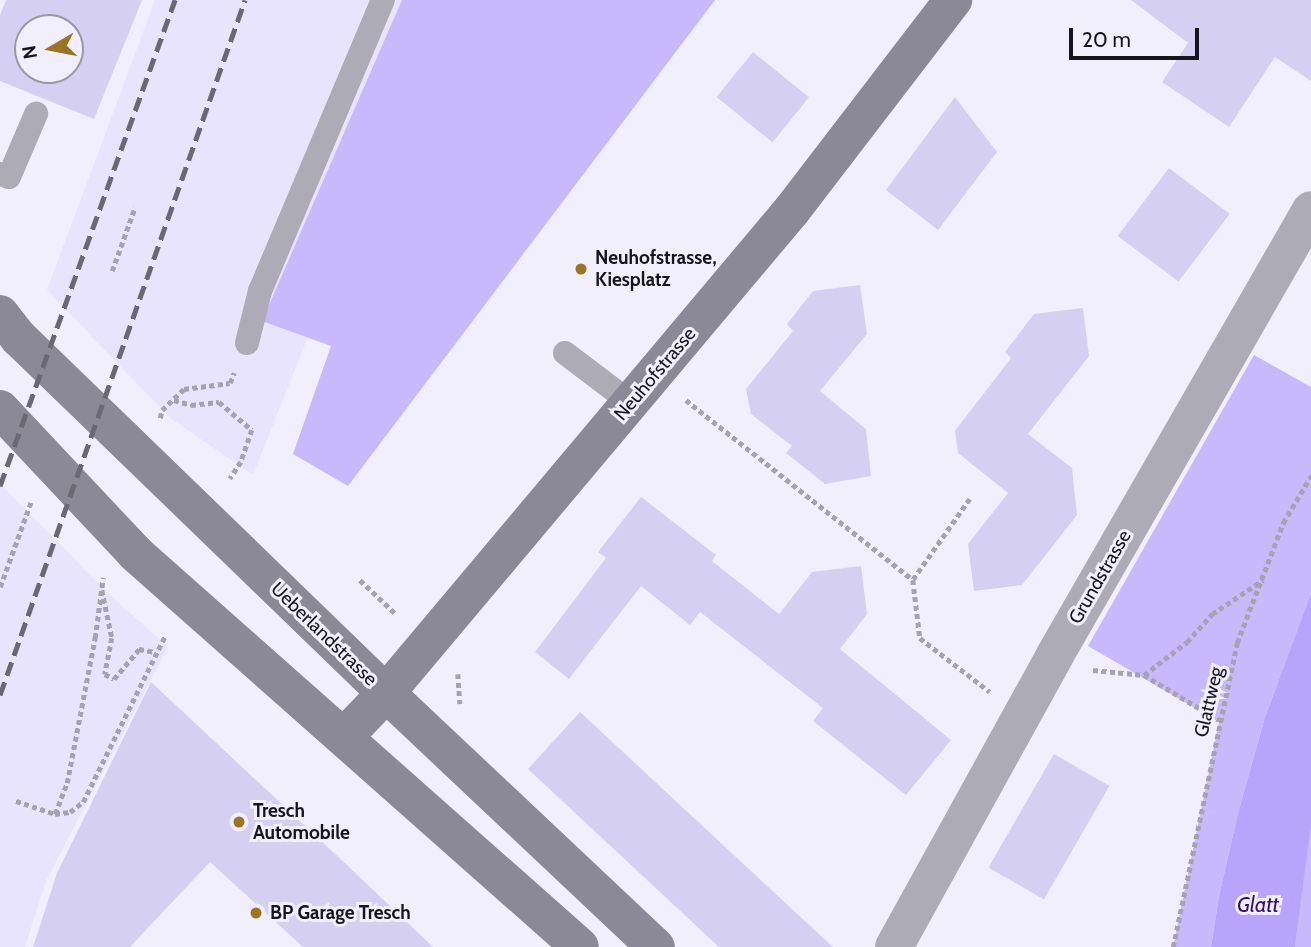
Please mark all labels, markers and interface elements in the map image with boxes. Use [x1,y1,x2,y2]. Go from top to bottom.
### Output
north arrow [14,14,84,84]
scale bar [1073,14,1202,58]
text: 20 m [1082,27,1131,52]
text: N [17,44,42,61]
place label: Neuhofstrasse, Kiesplatz [595,247,717,291]
marker: Neuhofstrasse, Kiesplatz [573,261,589,277]
street label: Neuhofstrasse [609,323,701,425]
street label: Grundstrasse [1064,526,1136,628]
street label: Ueberlandstrasse [266,578,382,690]
street label: Glattweg [1190,664,1228,740]
place label: Tresch Automobile [253,800,350,844]
marker: Tresch Automobile [231,814,247,830]
water label: Glatt [1237,892,1279,918]
place label: BP Garage Tresch [270,902,411,924]
marker: BP Garage Tresch [248,905,264,921]

